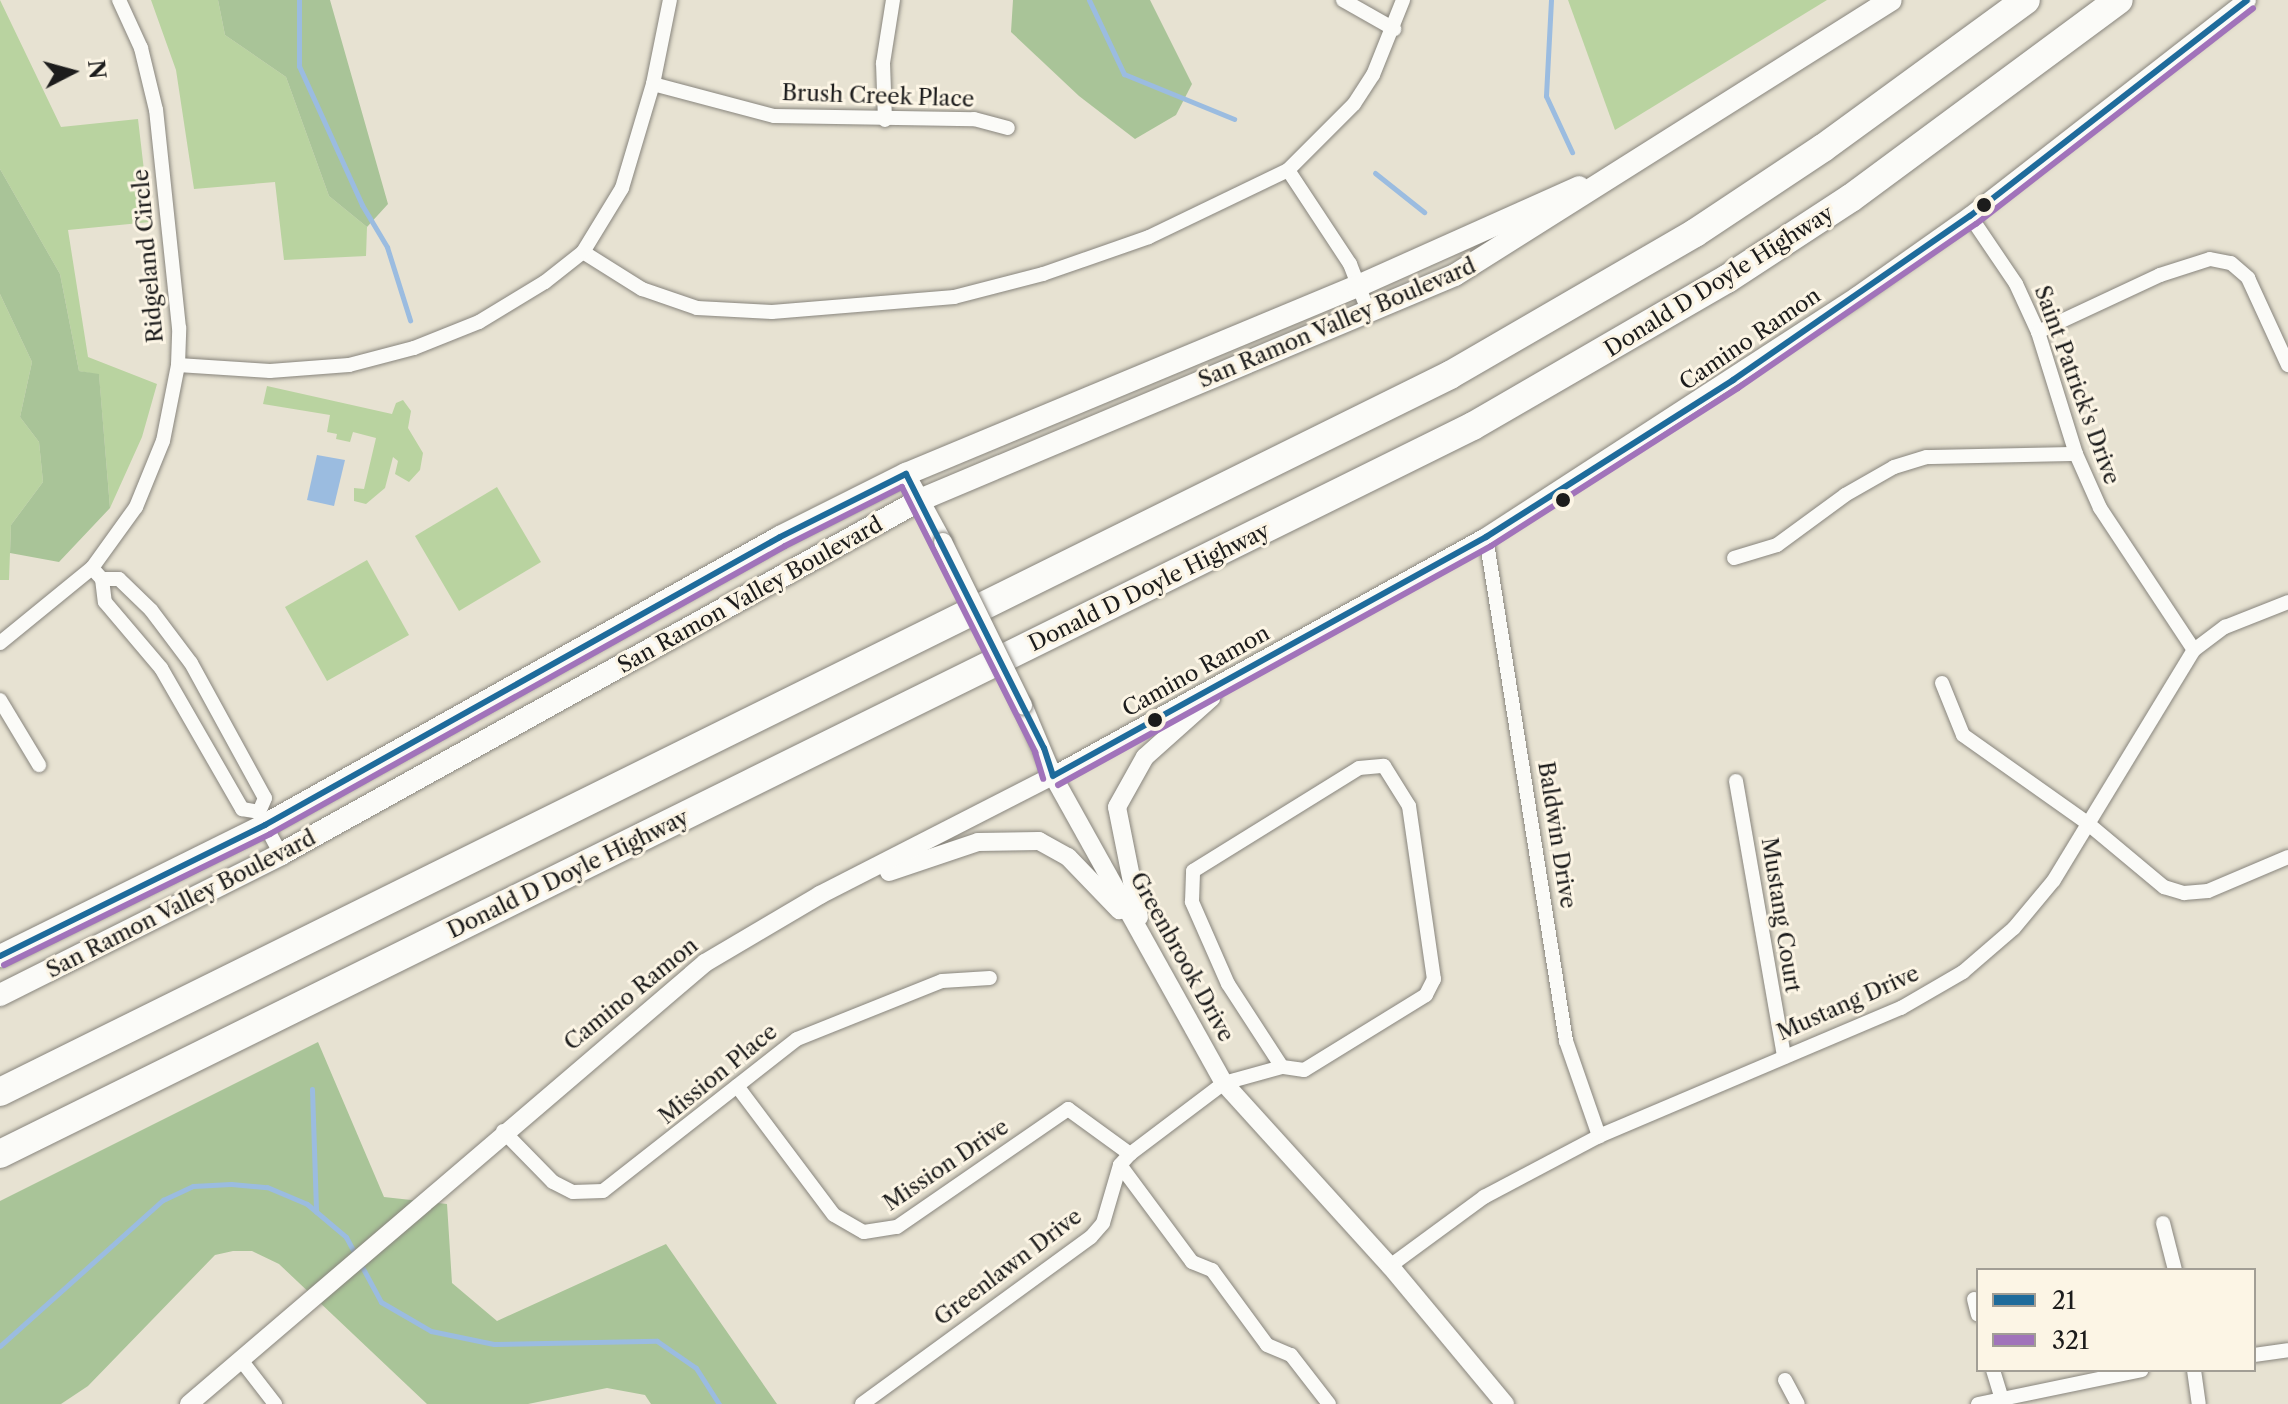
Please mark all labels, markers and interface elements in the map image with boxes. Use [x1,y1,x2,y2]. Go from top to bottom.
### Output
north arrow [32,32,112,112]
text: N [82,59,111,80]
street label: Brush Creek Place [781,79,975,113]
street label: Ridgeland Circle [127,168,169,344]
unlabelled marker [1976,197,1992,213]
street label: Donald D Doyle Highway [1600,200,1838,362]
street label: San Ramon Valley Boulevard [1194,252,1480,394]
street label: Camino Ramon [1675,282,1825,396]
street label: Saint Patrick's Drive [2029,282,2125,488]
unlabelled marker [1555,492,1571,508]
street label: San Ramon Valley Boulevard [612,511,888,679]
street label: Donald D Doyle Highway [1024,517,1274,657]
street label: Camino Ramon [1118,620,1274,722]
unlabelled marker [1147,712,1163,728]
street label: Baldwin Drive [1532,760,1582,910]
street label: Donald D Doyle Highway [443,804,693,944]
street label: San Ramon Valley Boulevard [41,824,321,984]
street label: Mustang Court [1756,836,1806,994]
street label: Greenbrook Drive [1124,867,1240,1047]
street label: Camino Ramon [559,932,703,1056]
street label: Mustang Drive [1773,960,1923,1046]
street label: Mission Place [654,1018,782,1130]
street label: Mission Drive [878,1113,1014,1217]
street label: Greenlawn Drive [929,1203,1087,1331]
legend [1976,1268,2256,1372]
text: 21 [2052,1286,2076,1315]
text: 321 [2052,1326,2089,1355]

